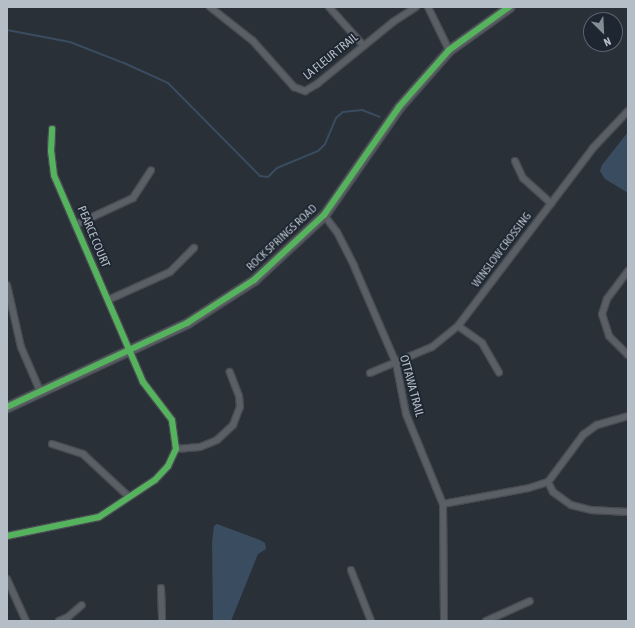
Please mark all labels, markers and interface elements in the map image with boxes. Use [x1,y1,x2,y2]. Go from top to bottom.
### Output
north arrow [583,12,623,52]
street label: LA FLEUR TRAIL [301,31,361,83]
text: N [602,35,613,49]
street label: ROCK SPRINGS ROAD [244,202,320,274]
street label: PEARCE COURT [74,204,112,270]
street label: WINSLOW CROSSING [469,210,535,290]
street label: OTTAWA TRAIL [396,354,426,418]

